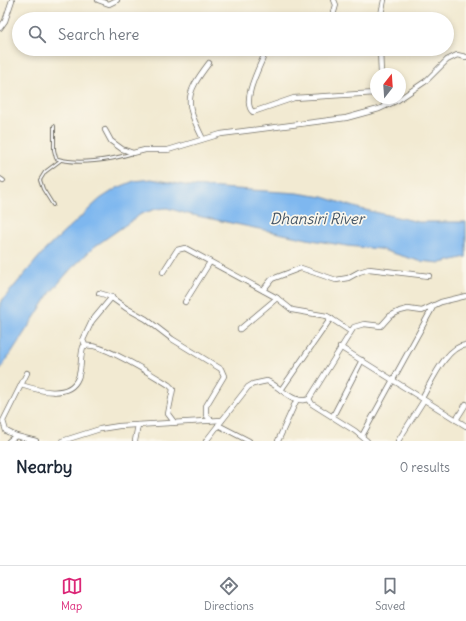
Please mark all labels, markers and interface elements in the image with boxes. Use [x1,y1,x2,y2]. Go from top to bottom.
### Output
search box [12,12,454,56]
icon: search [26,23,48,45]
text: Search here [58,25,139,44]
north arrow [370,68,406,104]
water label: Dhansiri River [270,209,366,228]
text: Nearby [16,456,72,478]
text: 0 results [400,459,450,476]
tab: Map [61,575,83,613]
tab: Directions [204,575,254,613]
tab: Saved [375,575,405,613]

